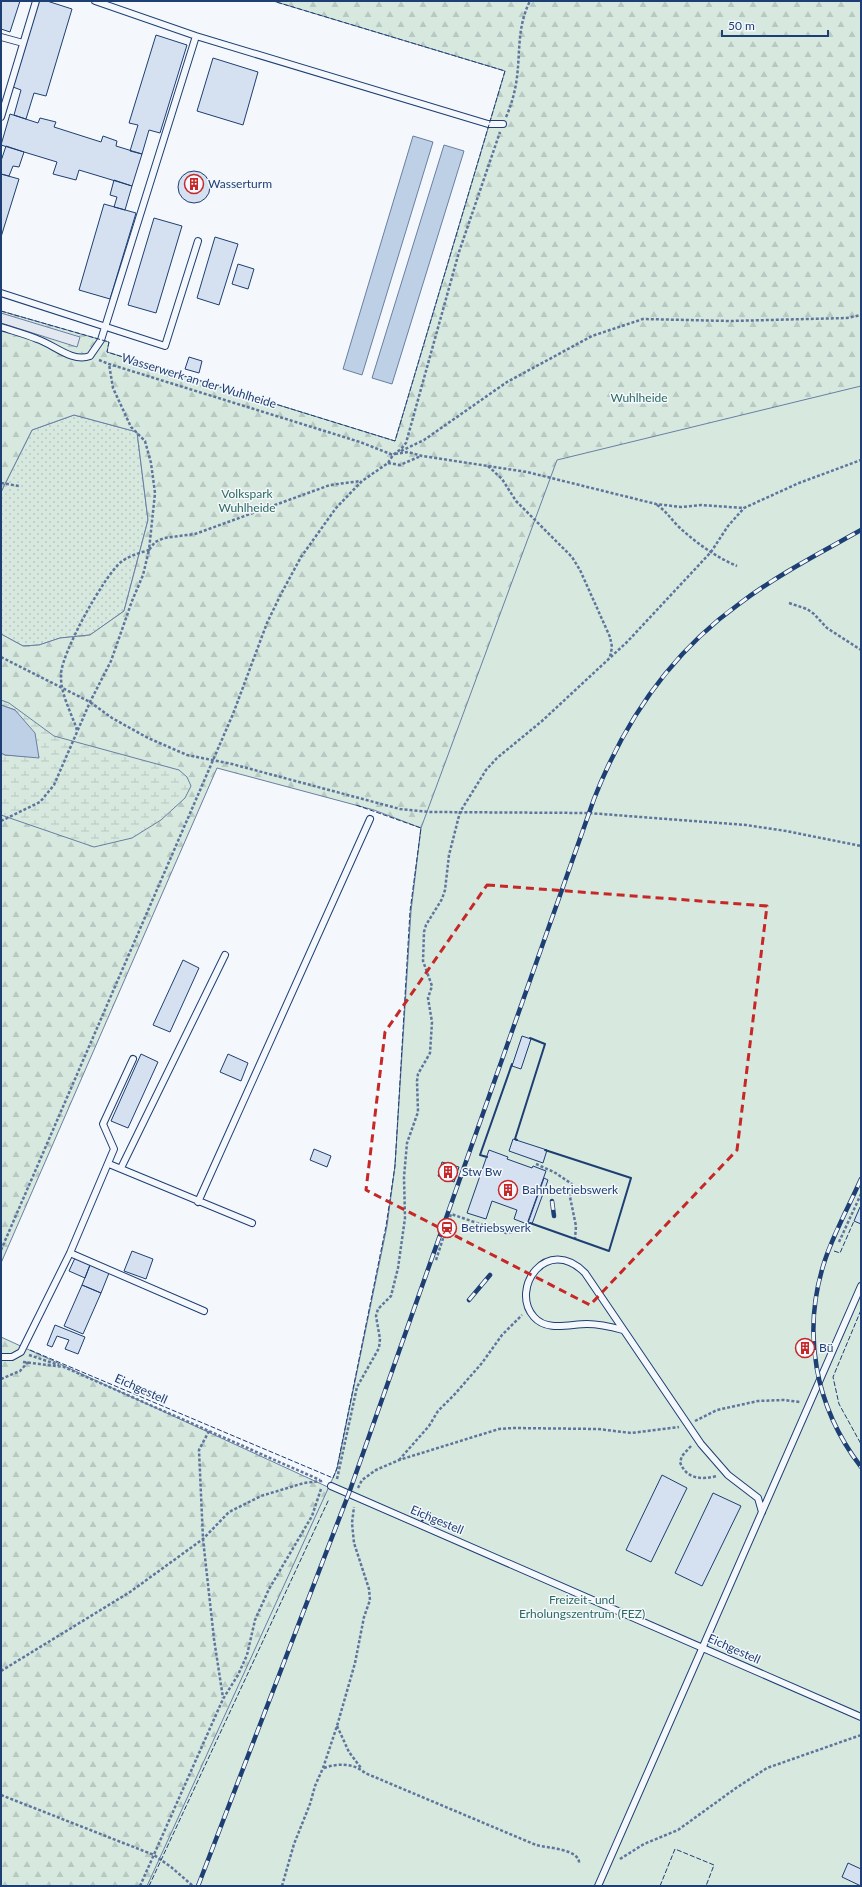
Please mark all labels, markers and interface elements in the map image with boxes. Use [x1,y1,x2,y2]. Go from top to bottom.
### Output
scale bar [722,12,828,38]
text: 50 m [728,18,755,33]
building icon: Wasserturm [183,173,205,195]
place label: Wasserturm [208,176,272,191]
street label: Wasserwerk an der Wuhlheide [120,350,278,411]
park label: Wuhlheide [610,390,668,405]
park label: Volkspark Wuhlheide [218,486,276,515]
building icon: Stw Bw [437,1161,459,1183]
place label: Stw Bw [462,1164,502,1179]
building icon: Bahnbetriebswerk [497,1179,519,1201]
place label: Bahnbetriebswerk [522,1182,619,1197]
station icon: Betriebswerk [436,1217,458,1239]
place label: Betriebswerk [461,1220,532,1235]
building icon: Bü [794,1337,816,1359]
place label: Bü [819,1340,833,1355]
street label: Eichgestell [113,1370,170,1407]
street label: Eichgestell [408,1502,466,1537]
park label: Freizeit- und Erholungszentrum (FEZ) [519,1592,645,1621]
street label: Eichgestell [706,1630,763,1667]

